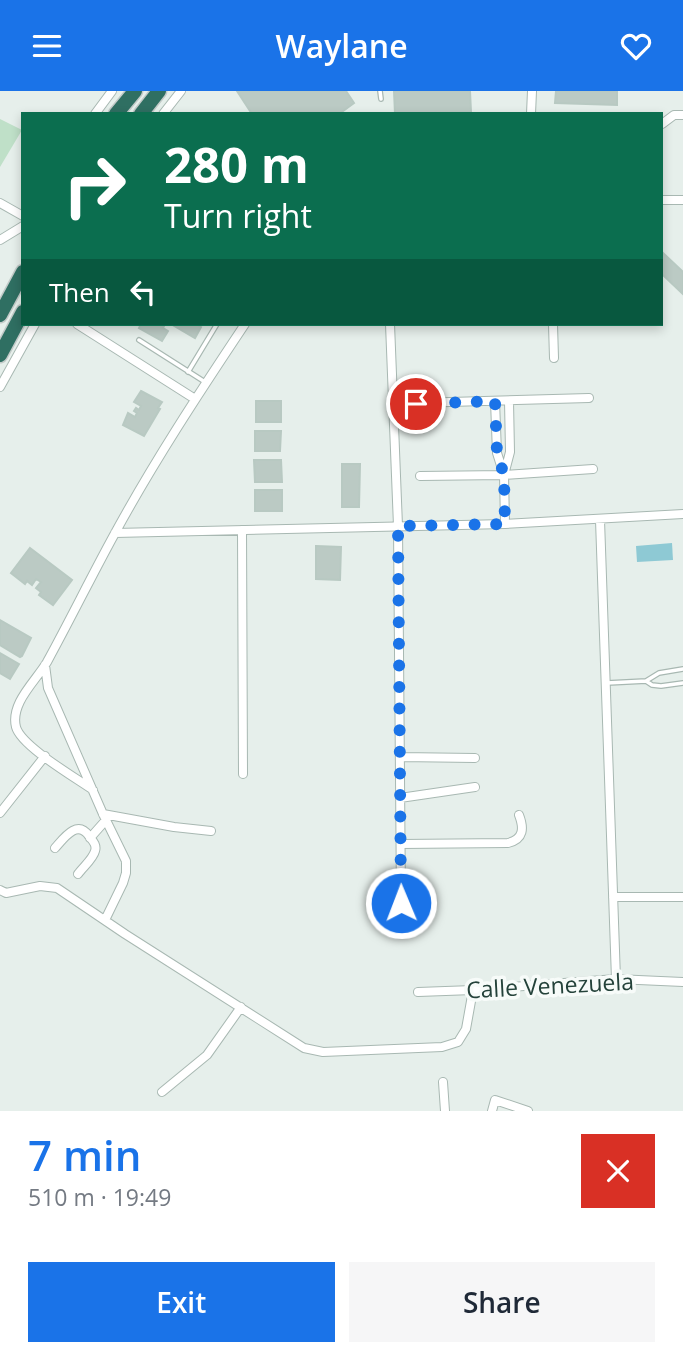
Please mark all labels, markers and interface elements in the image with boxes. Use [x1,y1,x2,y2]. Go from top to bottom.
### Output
text: Waylane [275,24,408,67]
icon: menu [28,27,66,65]
icon: heart [617,27,655,65]
text: 280 m [164,131,309,197]
icon: right [49,140,140,231]
text: Turn right [164,194,312,237]
icon: left [124,273,162,311]
text: Then [49,274,110,310]
pin [386,374,446,434]
icon: arrive [397,385,435,423]
position arrow [364,866,438,940]
street label: Calle Venezuela [465,965,635,1005]
text: 7 min [28,1126,141,1183]
button: close [581,1134,655,1208]
text: 510 m · 19:49 [28,1181,171,1213]
button: Exit [28,1262,335,1342]
button: Share [349,1262,655,1342]

